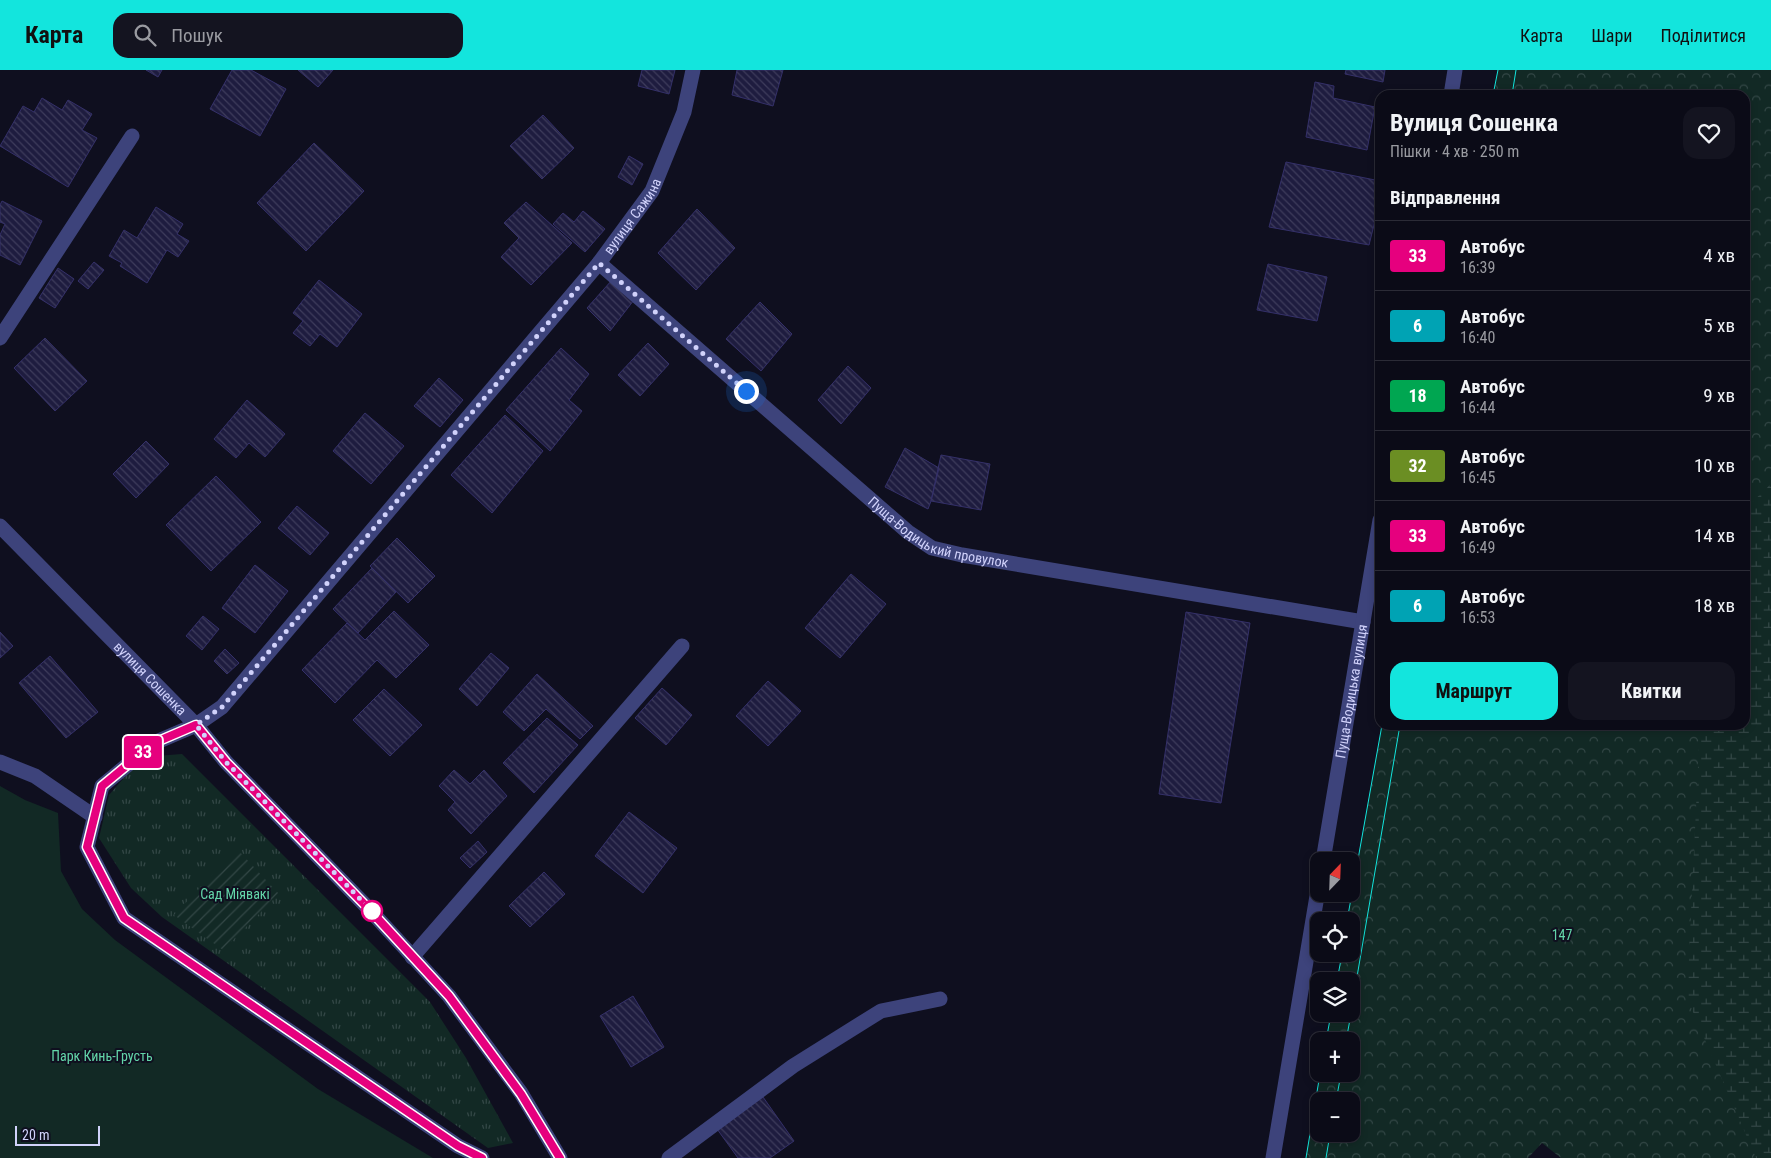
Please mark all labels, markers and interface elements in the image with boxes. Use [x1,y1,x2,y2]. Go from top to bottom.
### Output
search box [113,13,463,58]
text: Карта [25,21,83,49]
icon: search [131,21,159,49]
text: Пошук [171,24,223,47]
text: Карта [1520,25,1563,46]
text: Шари [1591,25,1632,46]
text: Поділитися [1660,25,1746,46]
button: heart [1683,107,1735,159]
text: Вулиця Сошенка [1390,109,1558,137]
text: Пішки · 4 хв · 250 m [1390,142,1519,161]
street label: вулиця Сажина [600,176,664,257]
text: Відправлення [1390,186,1500,209]
text: Автобус [1460,235,1525,258]
text: 4 хв [1703,244,1735,267]
text: 33 [1408,245,1427,266]
text: 16:39 [1460,258,1495,277]
text: Автобус [1460,305,1525,328]
text: 5 хв [1703,314,1735,337]
text: 6 [1413,315,1422,336]
text: 16:40 [1460,328,1495,347]
text: Автобус [1460,375,1525,398]
your location [734,379,759,404]
text: 9 хв [1703,384,1735,407]
text: 18 [1408,385,1427,406]
text: 16:44 [1460,398,1495,417]
text: Автобус [1460,445,1525,468]
text: 10 хв [1694,454,1735,477]
text: 32 [1408,455,1427,476]
text: 16:45 [1460,468,1495,487]
street label: Пуща-Водицький провулок [865,493,1010,571]
text: Автобус [1460,515,1525,538]
text: 14 хв [1694,524,1735,547]
text: 33 [1408,525,1427,546]
text: 16:49 [1460,538,1495,557]
text: Автобус [1460,585,1525,608]
text: 18 хв [1694,594,1735,617]
text: 6 [1413,595,1422,616]
text: 16:53 [1460,608,1495,627]
street label: Пуща-Водицька вулиця [1332,623,1370,759]
street label: вулиця Сошенка [111,639,190,718]
button: Маршрут [1390,662,1558,720]
button: Квитки [1568,662,1735,720]
line badge: 33 [120,736,166,768]
text: 33 [134,741,152,762]
north arrow [1310,852,1360,902]
map controls [1310,852,1360,1142]
park label: Сад Міявакі [200,886,270,902]
unlabelled marker [361,900,383,922]
button: locate [1310,912,1360,962]
park label: 147 [1552,927,1572,943]
button: layers [1310,972,1360,1022]
button: + [1310,1032,1360,1082]
park label: Парк Кинь-Грусть [51,1048,153,1064]
button: − [1310,1092,1360,1142]
scale bar [15,1123,100,1146]
text: 20 m [22,1127,50,1143]

